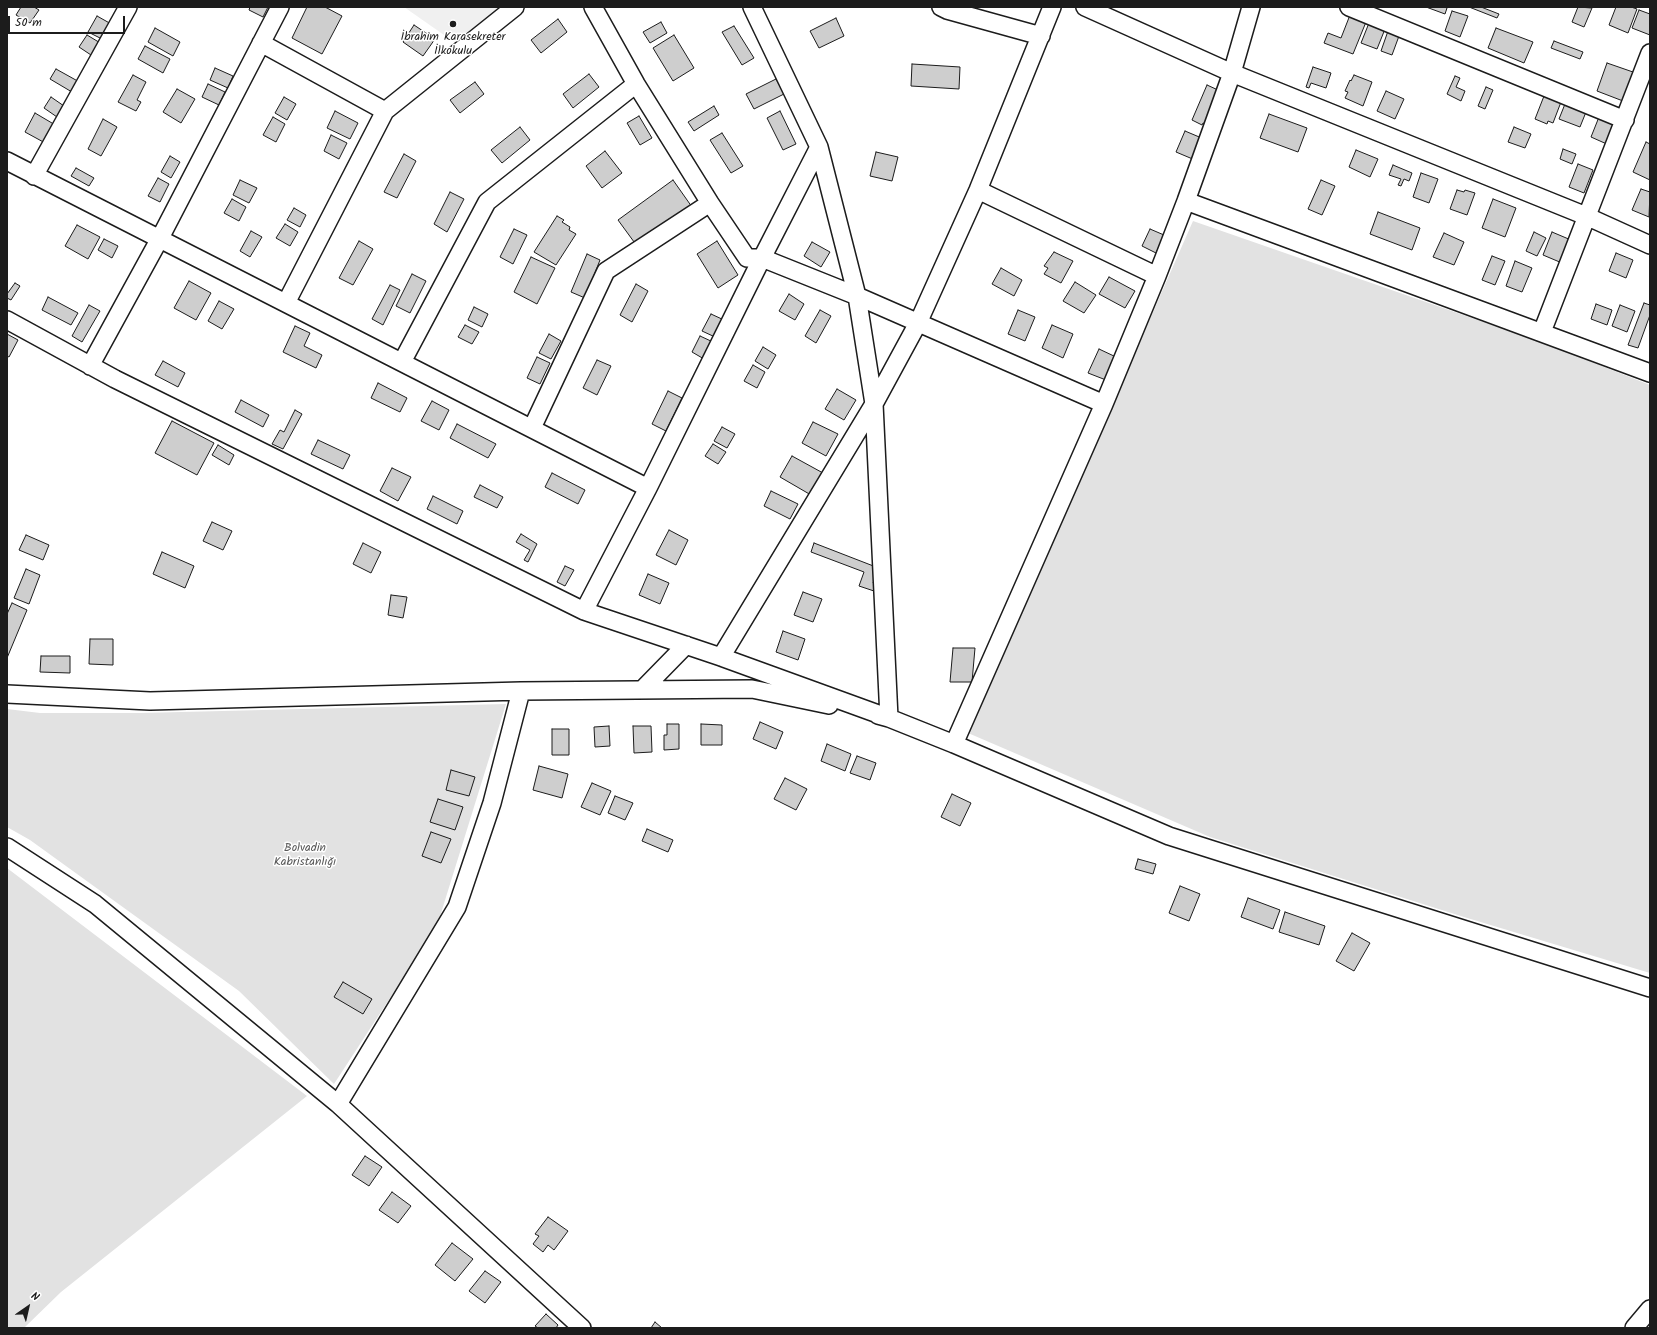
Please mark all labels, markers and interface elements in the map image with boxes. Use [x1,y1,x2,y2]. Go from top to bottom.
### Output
scale bar [10,8,127,34]
text: 50 m [15,13,42,32]
marker: İbrahim Karasekreter İlkokulu [448,19,458,29]
place label: İbrahim Karasekreter İlkokulu [400,31,506,59]
park label: Bolvadin Kabristanlığı [274,842,336,870]
north arrow [8,1287,48,1327]
text: N [27,1288,43,1306]

